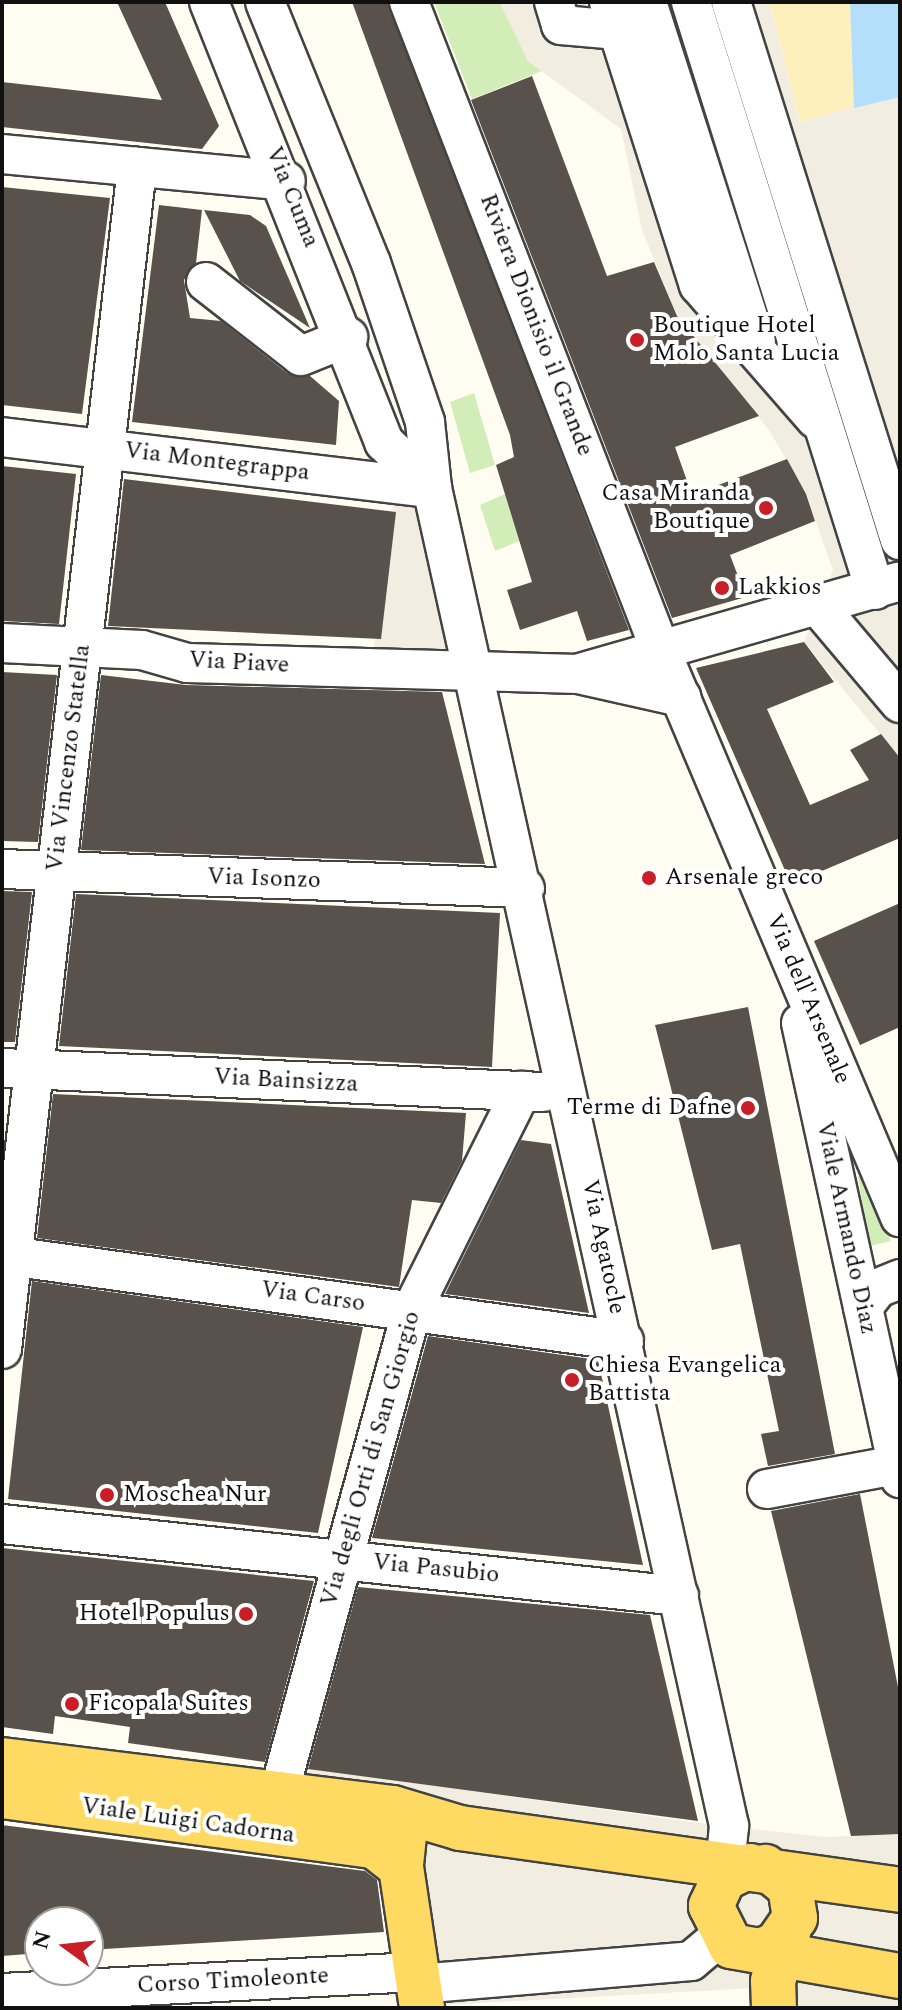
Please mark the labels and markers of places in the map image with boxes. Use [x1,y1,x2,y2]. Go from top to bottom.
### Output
place label: Boutique Hotel Molo Santa Lucia [653,312,840,368]
marker: Boutique Hotel Molo Santa Lucia [628,331,646,349]
place label: Casa Miranda Boutique [602,480,750,536]
marker: Casa Miranda Boutique [757,499,775,517]
place label: Lakkios [738,574,822,602]
marker: Lakkios [713,579,731,597]
place label: Arsenale greco [665,864,823,892]
marker: Arsenale greco [640,869,658,887]
place label: Terme di Dafne [567,1094,732,1122]
marker: Terme di Dafne [739,1099,757,1117]
place label: Chiesa Evangelica Battista [588,1352,782,1408]
marker: Chiesa Evangelica Battista [563,1371,581,1389]
place label: Moschea Nur [123,1481,266,1509]
marker: Moschea Nur [98,1486,116,1504]
place label: Hotel Populus [79,1600,230,1628]
marker: Hotel Populus [237,1605,255,1623]
place label: Ficopala Suites [88,1690,249,1718]
marker: Ficopala Suites [63,1695,81,1713]

